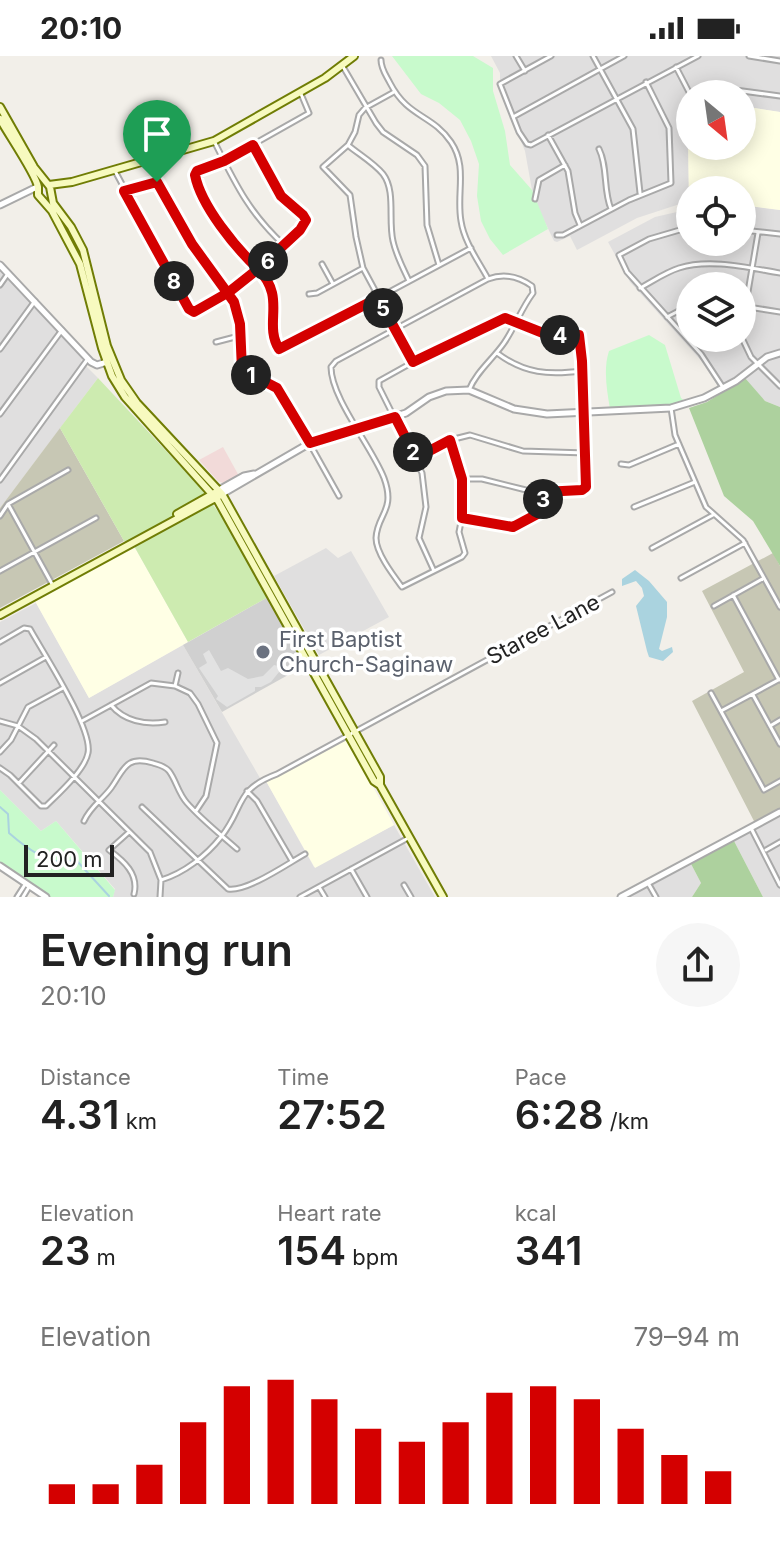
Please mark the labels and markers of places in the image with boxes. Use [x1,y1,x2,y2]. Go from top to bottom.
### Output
pin [123,100,191,182]
pin: 6 [248,241,288,281]
pin: 8 [154,261,194,301]
pin: 5 [363,288,403,328]
pin: 4 [540,315,580,355]
pin: 1 [231,355,271,395]
pin: 2 [393,432,433,472]
pin: 3 [523,479,563,519]
place label: First Baptist Church-Saginaw [279,626,453,677]
marker: First Baptist Church-Saginaw [254,643,272,661]

